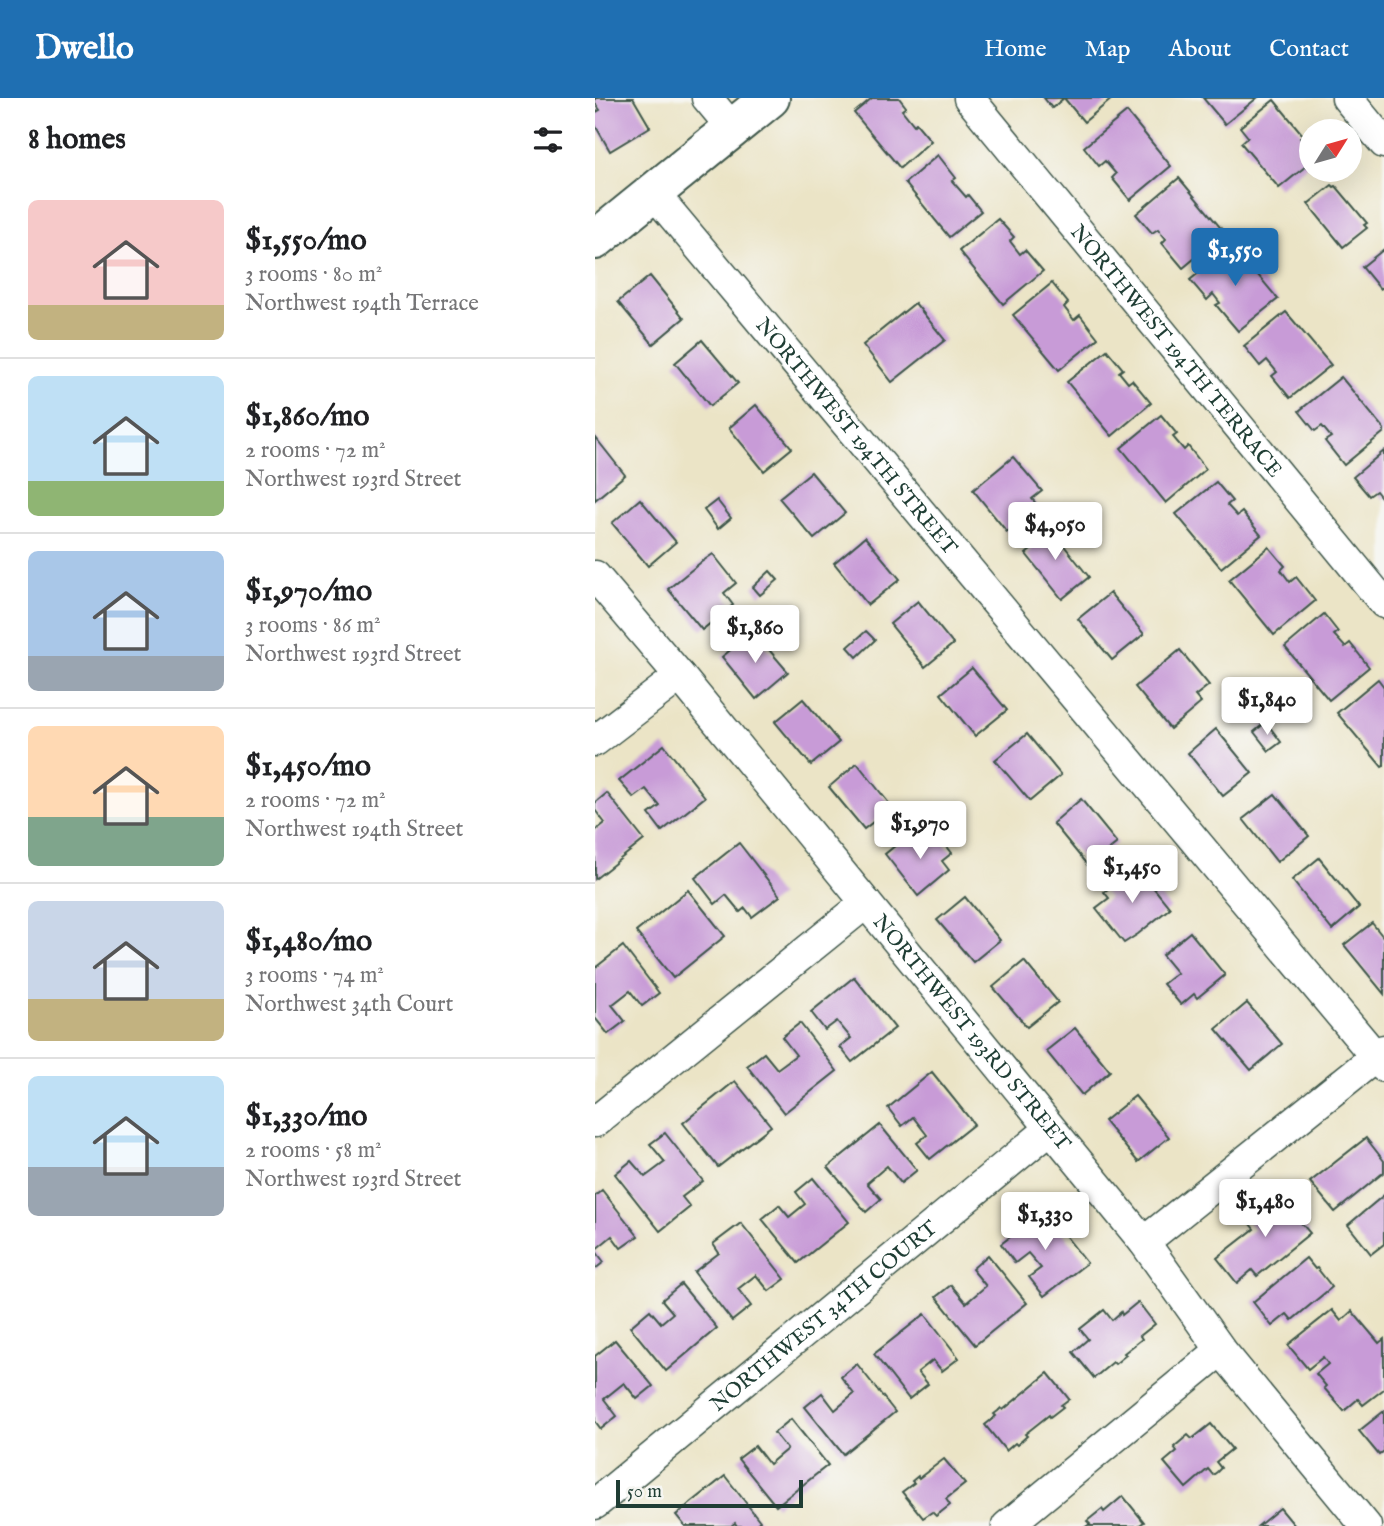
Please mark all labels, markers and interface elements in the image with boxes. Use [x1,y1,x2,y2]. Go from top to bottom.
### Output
text: Dwello [35,28,134,70]
text: Home [984,34,1047,65]
text: Map [1085,34,1131,65]
text: About [1169,34,1231,65]
text: Contact [1269,34,1349,65]
north arrow [1299,119,1361,182]
map controls [1299,119,1362,182]
text: 8 homes [28,121,126,159]
icon: filters [529,121,567,159]
street label: NORTHWEST 194TH TERRACE [1064,220,1287,484]
text: $1,550/mo [245,222,367,260]
icon: home [84,228,168,312]
pin: $1,550 [1178,228,1292,288]
text: $1,550 [1207,236,1263,265]
text: 3 rooms · 80 m² [245,260,382,289]
text: Northwest 194th Terrace [245,289,479,318]
street label: NORTHWEST 194TH STREET [749,313,963,562]
text: $1,860/mo [245,398,369,436]
icon: home [84,404,168,488]
text: 2 rooms · 72 m² [245,436,386,465]
text: Northwest 193rd Street [245,465,461,494]
pin: $4,050 [998,503,1112,562]
text: $4,050 [1024,510,1086,539]
text: $1,970/mo [245,573,372,611]
icon: home [84,579,168,663]
pin: $1,860 [698,606,812,665]
text: 3 rooms · 86 m² [245,611,381,640]
text: $1,860 [726,613,784,642]
text: Northwest 193rd Street [245,640,461,669]
pin: $1,840 [1210,678,1324,737]
text: $1,840 [1237,685,1297,714]
text: $1,450/mo [245,748,371,786]
icon: home [84,754,168,838]
text: 2 rooms · 72 m² [245,786,386,815]
pin: $1,970 [863,802,977,861]
text: $1,970 [890,809,950,838]
text: Northwest 194th Street [245,815,463,844]
pin: $1,450 [1075,846,1189,905]
text: $1,450 [1103,853,1161,882]
street label: NORTHWEST 193RD STREET [866,910,1076,1158]
text: $1,480/mo [245,923,372,961]
icon: home [84,929,168,1013]
text: 3 rooms · 74 m² [245,961,384,990]
text: Northwest 34th Court [245,990,453,1019]
text: $1,330/mo [245,1098,367,1136]
icon: home [84,1104,168,1188]
text: 2 rooms · 58 m² [245,1136,382,1165]
text: Northwest 193rd Street [245,1165,461,1194]
pin: $1,480 [1208,1180,1322,1239]
text: $1,480 [1235,1187,1295,1216]
pin: $1,330 [988,1192,1102,1252]
text: $1,330 [1017,1200,1073,1229]
street label: NORTHWEST 34TH COURT [705,1215,944,1418]
scale bar [616,1477,803,1509]
text: 50 m [627,1480,662,1504]

